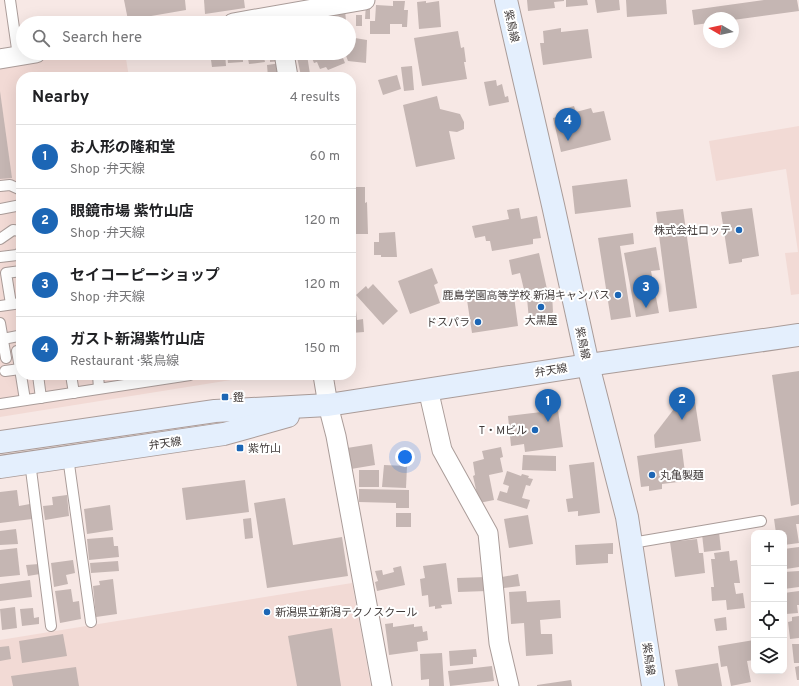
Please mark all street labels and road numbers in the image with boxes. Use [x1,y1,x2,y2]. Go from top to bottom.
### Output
street label: 紫鳥線 [500,9,522,44]
street label: 紫鳥線 [572,326,592,361]
street label: 弁天線 [534,361,569,380]
street label: 弁天線 [148,435,182,453]
street label: 紫鳥線 [639,642,657,676]

